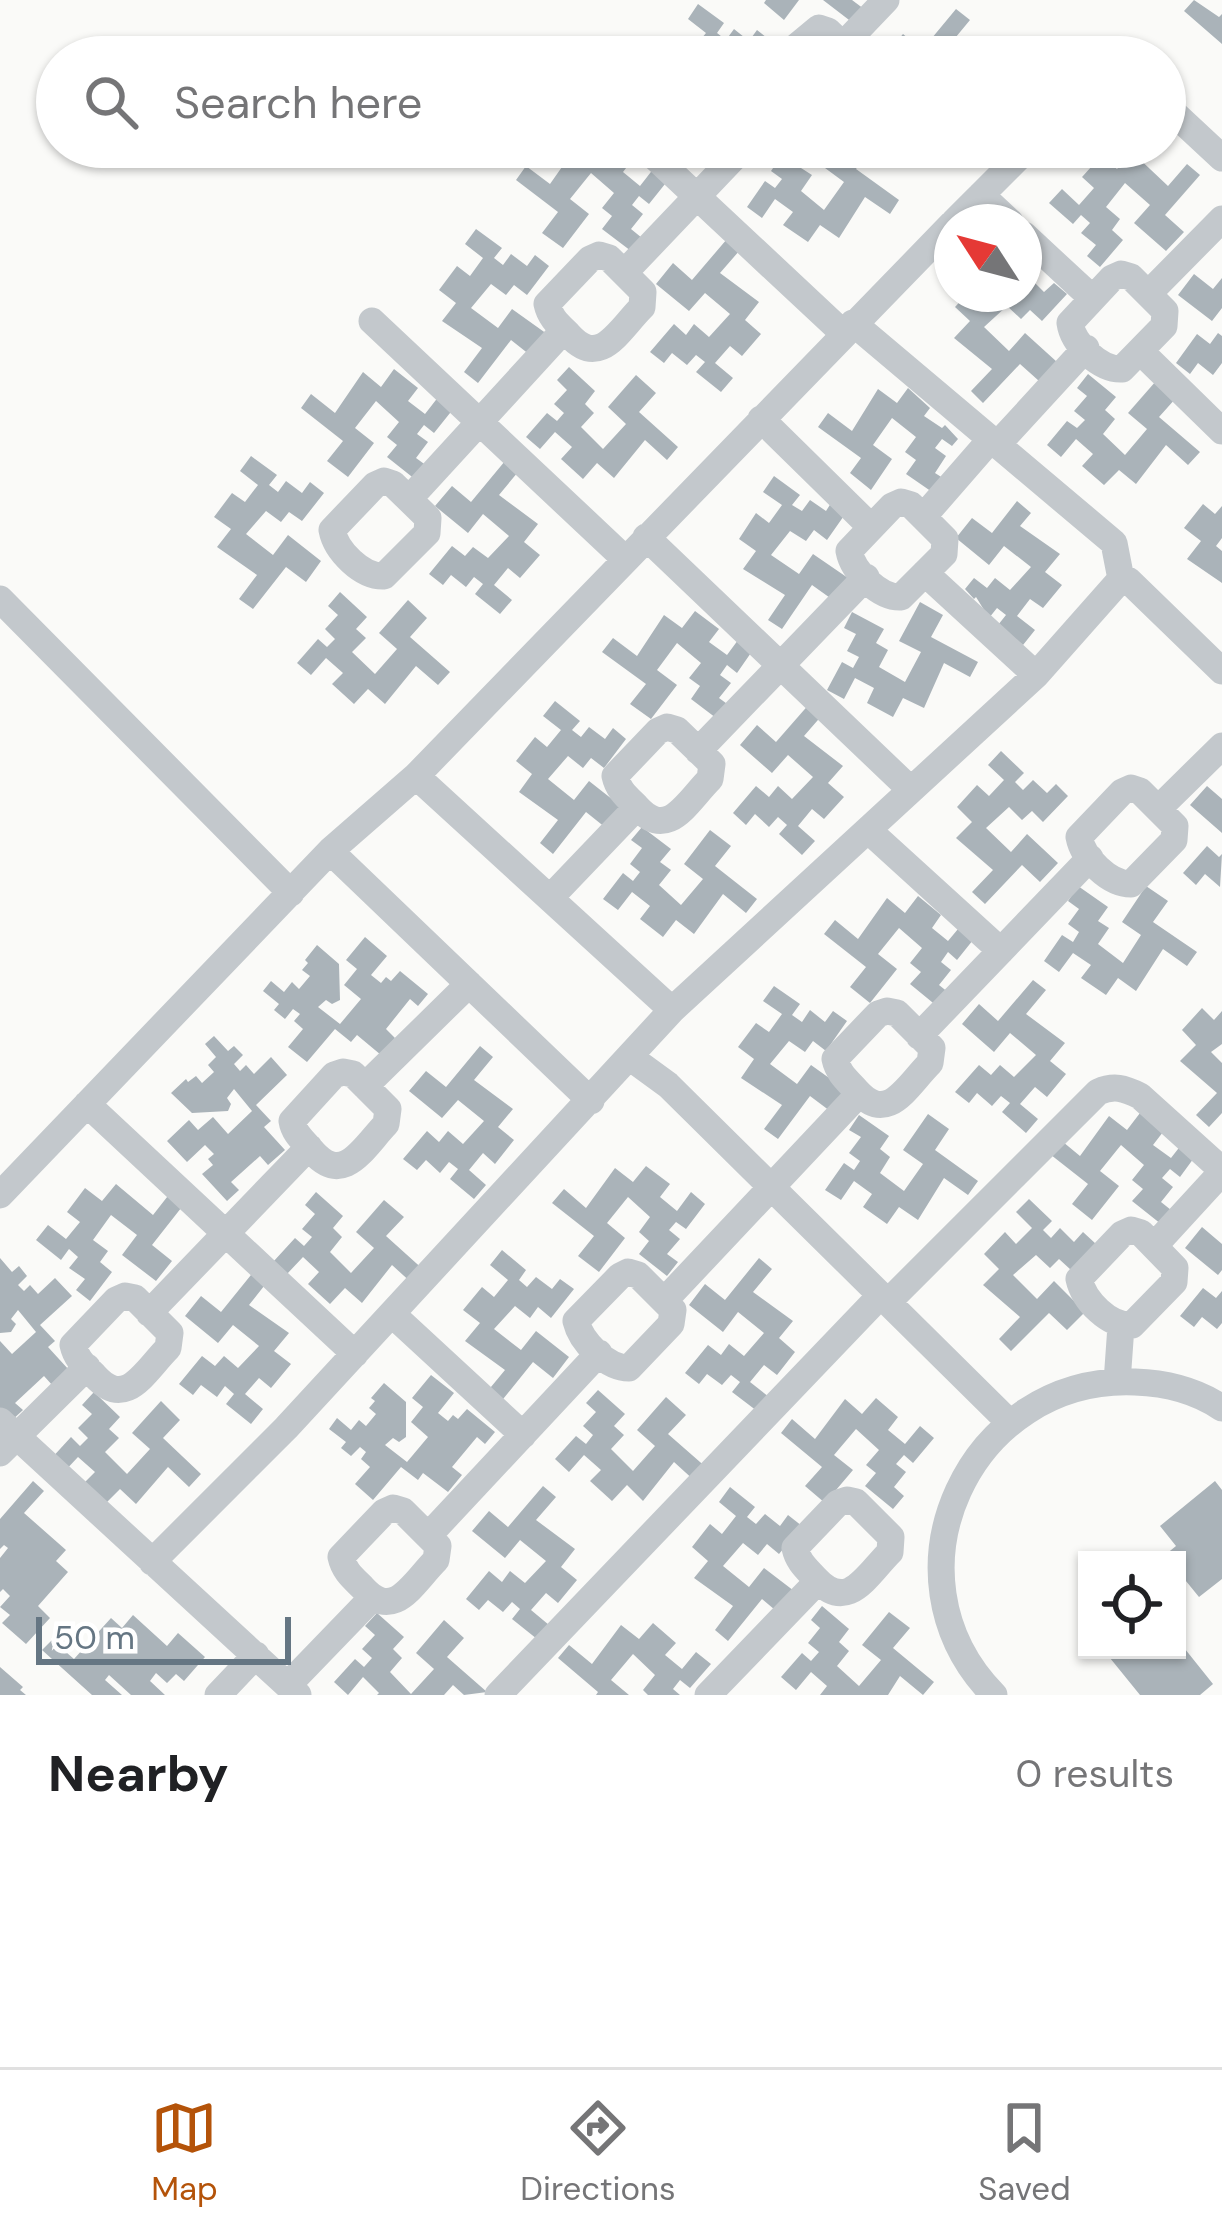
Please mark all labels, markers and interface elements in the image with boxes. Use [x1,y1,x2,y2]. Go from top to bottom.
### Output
search box [36,36,1186,168]
icon: search [78,69,144,135]
text: Search here [174,73,422,132]
north arrow [934,204,1042,312]
map controls [1078,1551,1186,1659]
button: locate [1078,1551,1186,1659]
scale bar [36,1611,291,1664]
text: 50 m [54,1616,135,1659]
text: Nearby [48,1740,229,1807]
text: 0 results [1016,1748,1174,1799]
tab: Map [151,2095,218,2210]
tab: Directions [520,2095,676,2210]
tab: Saved [978,2095,1071,2210]

